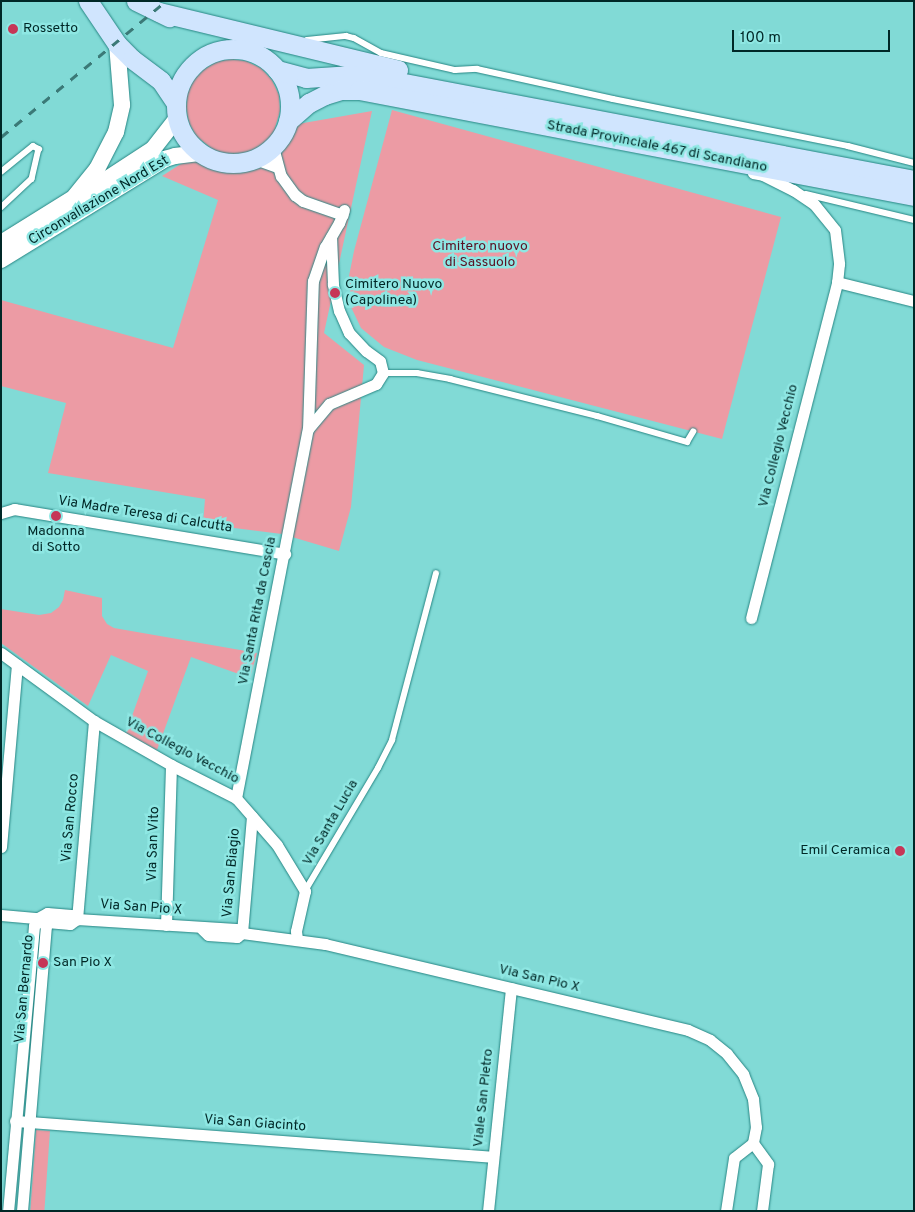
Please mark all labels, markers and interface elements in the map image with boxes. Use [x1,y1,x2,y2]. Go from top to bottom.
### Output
scale bar [735,20,892,52]
place label: Rossetto [23,21,78,37]
marker: Rossetto [7,23,19,35]
text: 100 m [740,29,781,48]
street label: Strada Provinciale 467 di Scandiano [545,117,769,177]
street label: Circonvallazione Nord Est [26,152,172,250]
park label: Cimitero nuovo di Sassuolo [432,239,528,272]
place label: Cimitero Nuovo (Capolinea) [345,277,442,310]
marker: Cimitero Nuovo (Capolinea) [329,287,341,299]
street label: Via Collegio Vecchio [756,382,802,510]
street label: Via Madre Teresa di Calcutta [56,493,234,537]
marker: Madonna di Sotto [50,510,62,522]
place label: Madonna di Sotto [27,524,85,556]
street label: Via Santa Rita da Cascia [235,535,281,687]
street label: Via Collegio Vecchio [122,714,242,788]
street label: Via San Rocco [59,773,83,863]
street label: Via Santa Lucia [300,777,362,869]
street label: Via San Vito [144,806,164,882]
street label: Via San Biagio [220,827,244,919]
place label: Emil Ceramica [800,843,890,859]
marker: Emil Ceramica [894,845,906,857]
street label: Via San Pio X [99,897,183,919]
street label: Via San Bernardo [12,934,38,1044]
place label: San Pio X [53,955,112,971]
marker: San Pio X [37,957,49,969]
street label: Via San Pio X [497,962,581,996]
street label: Viale San Pietro [470,1048,498,1148]
street label: Via San Giacinto [203,1112,307,1136]

